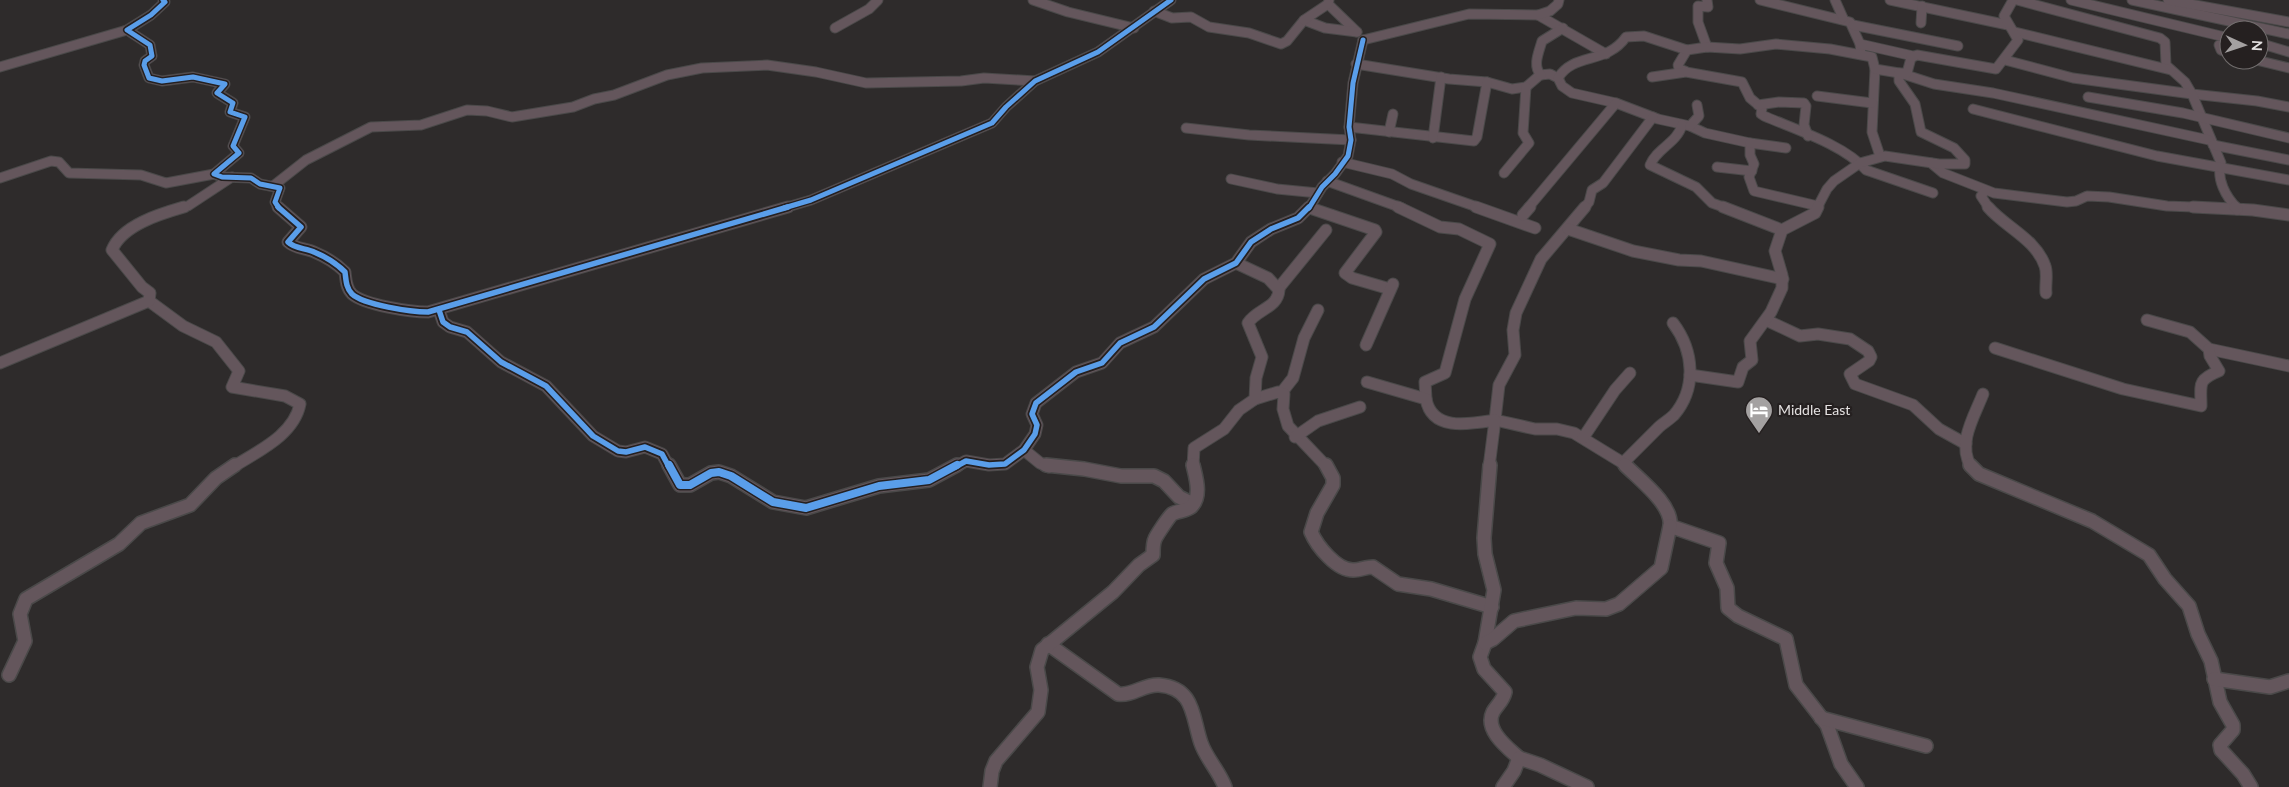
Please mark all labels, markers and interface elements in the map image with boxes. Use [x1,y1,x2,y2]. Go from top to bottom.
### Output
north arrow [2219,20,2269,70]
text: N [2249,40,2266,52]
hotel icon: Middle East [1744,395,1774,434]
place label: Middle East [1778,401,1850,418]

